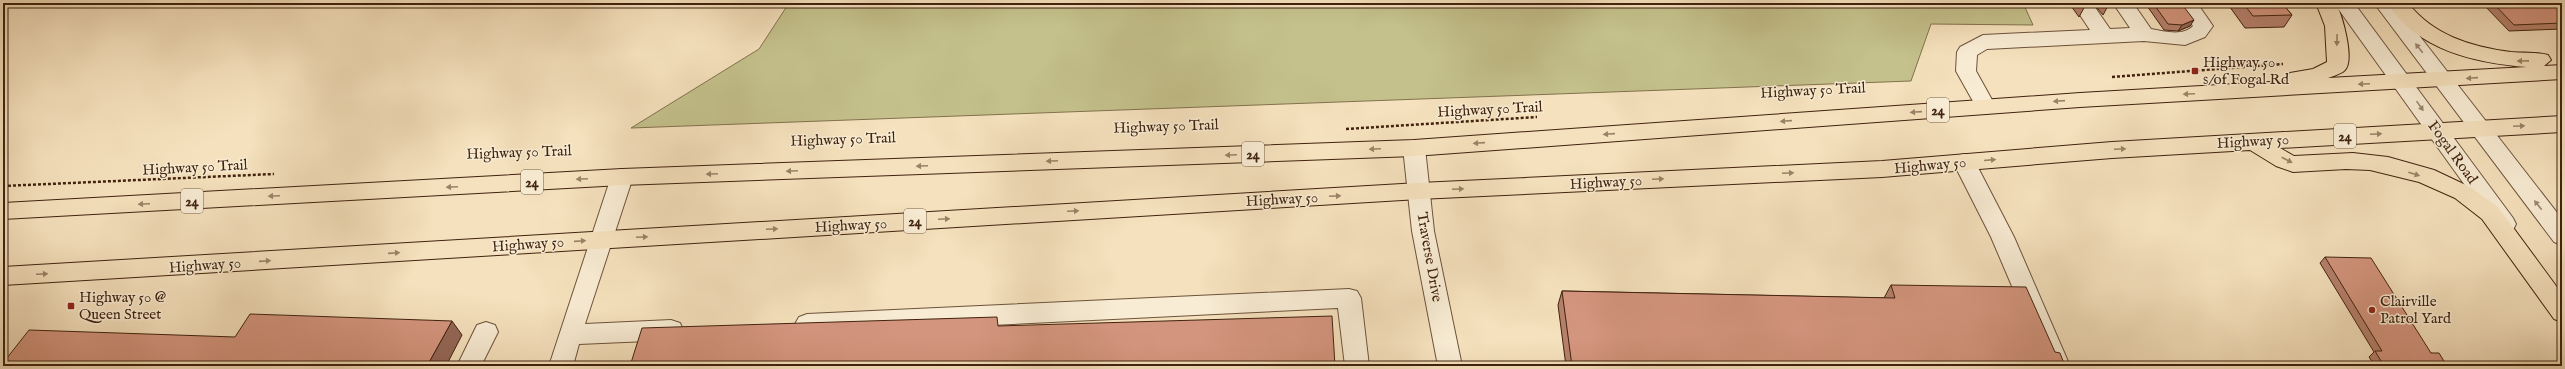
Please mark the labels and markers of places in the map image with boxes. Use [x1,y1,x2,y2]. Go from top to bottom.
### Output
place label: Highway 50 s/of Fogal Rd [2203,53,2290,89]
marker: Highway 50 s/of Fogal Rd [2190,66,2200,76]
place label: Highway 50 @ Queen Street [79,288,166,324]
place label: Clairville Patrol Yard [2380,292,2452,328]
marker: Highway 50 @ Queen Street [66,301,76,311]
marker: Clairville Patrol Yard [2367,305,2377,315]

